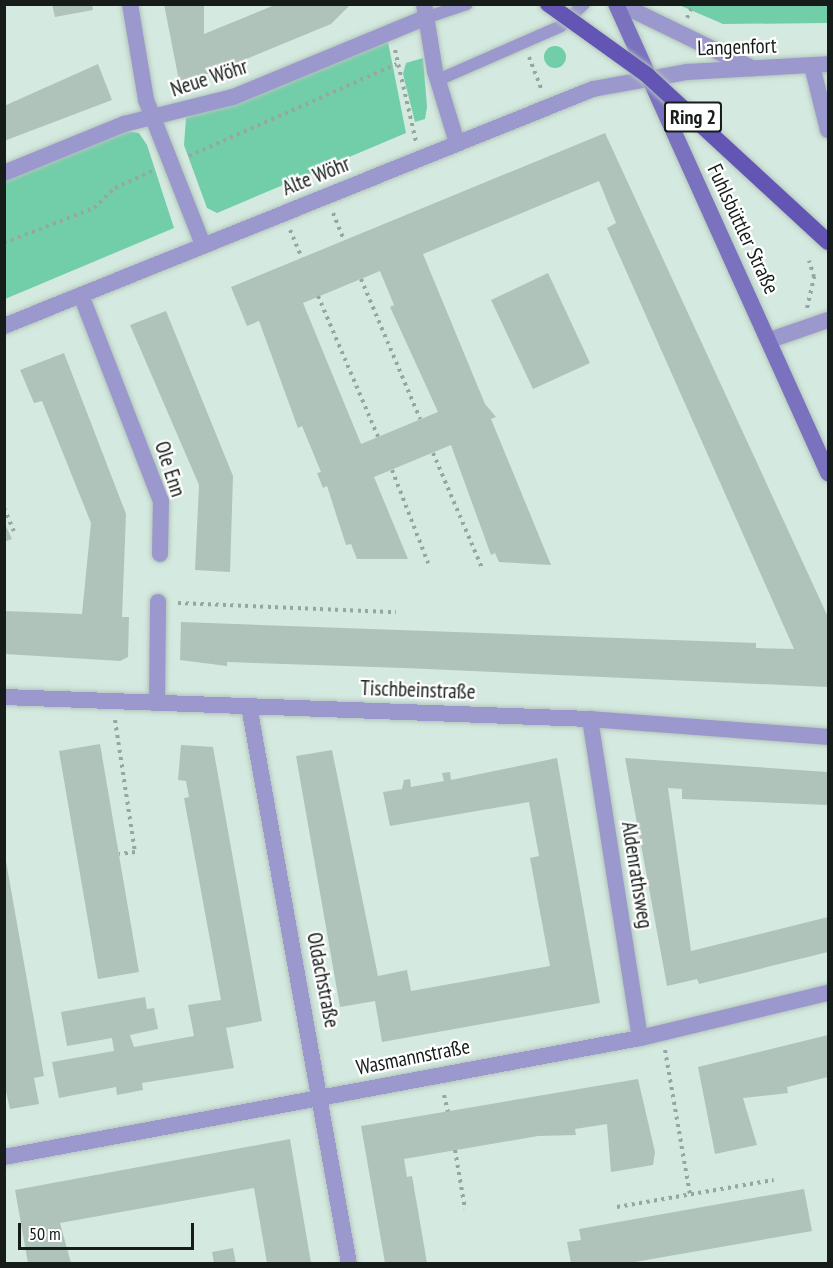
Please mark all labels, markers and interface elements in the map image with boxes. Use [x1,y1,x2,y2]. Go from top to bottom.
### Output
street label: Langenfort [697,33,777,61]
street label: Neue Wöhr [167,54,251,102]
road number: Ring 2 [663,100,723,134]
street label: Alte Wöhr [278,151,354,201]
street label: Fuhlsbüttler Straße [702,160,784,298]
street label: Ole Enn [149,438,191,500]
street label: Tischbeinstraße [360,675,476,705]
street label: Aldenrathsweg [616,820,658,930]
street label: Oldachstraße [301,930,345,1030]
street label: Wasmannstraße [354,1034,472,1080]
scale bar [21,1211,196,1249]
text: 50 m [29,1222,61,1245]

